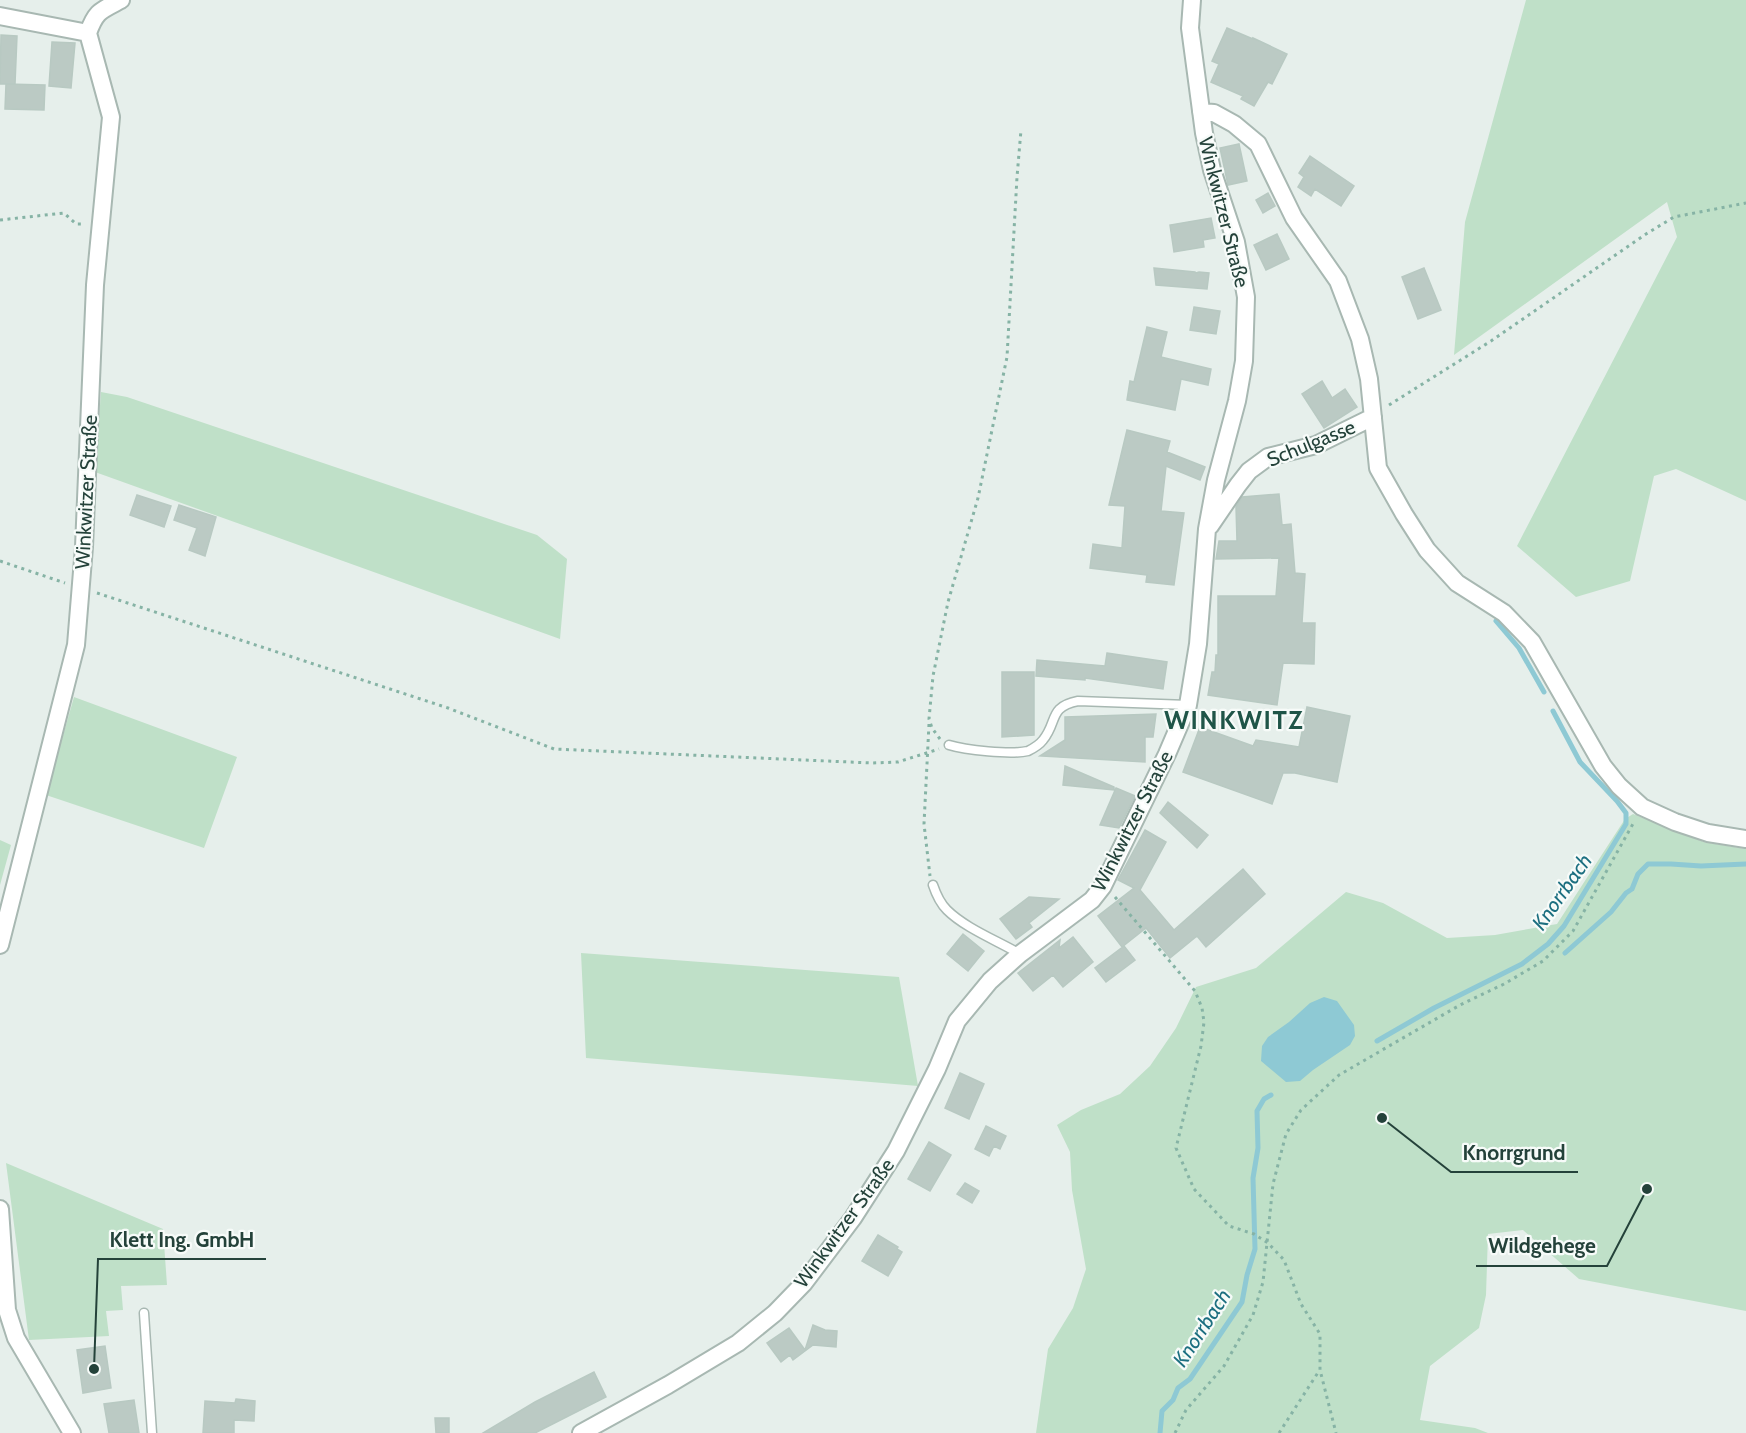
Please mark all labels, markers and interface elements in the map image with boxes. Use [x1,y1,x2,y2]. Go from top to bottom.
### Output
street label: Winkwitzer Straße [1194,134,1254,290]
street label: Winkwitzer Straße [70,414,102,570]
street label: Schulgasse [1263,414,1359,472]
district label: WINKWITZ [1164,704,1304,736]
street label: Winkwitzer Straße [1086,747,1178,895]
water label: Knorrbach [1526,849,1597,935]
callout: Knorrgrund [1451,1133,1578,1172]
text: Knorrgrund [1462,1140,1566,1165]
street label: Winkwitzer Straße [789,1153,899,1293]
callout: Klett Ing. GmbH [98,1220,266,1259]
text: Klett Ing. GmbH [110,1227,254,1252]
callout: Wildgehege [1476,1227,1607,1266]
text: Wildgehege [1488,1233,1596,1258]
water label: Knorrbach [1167,1284,1236,1371]

